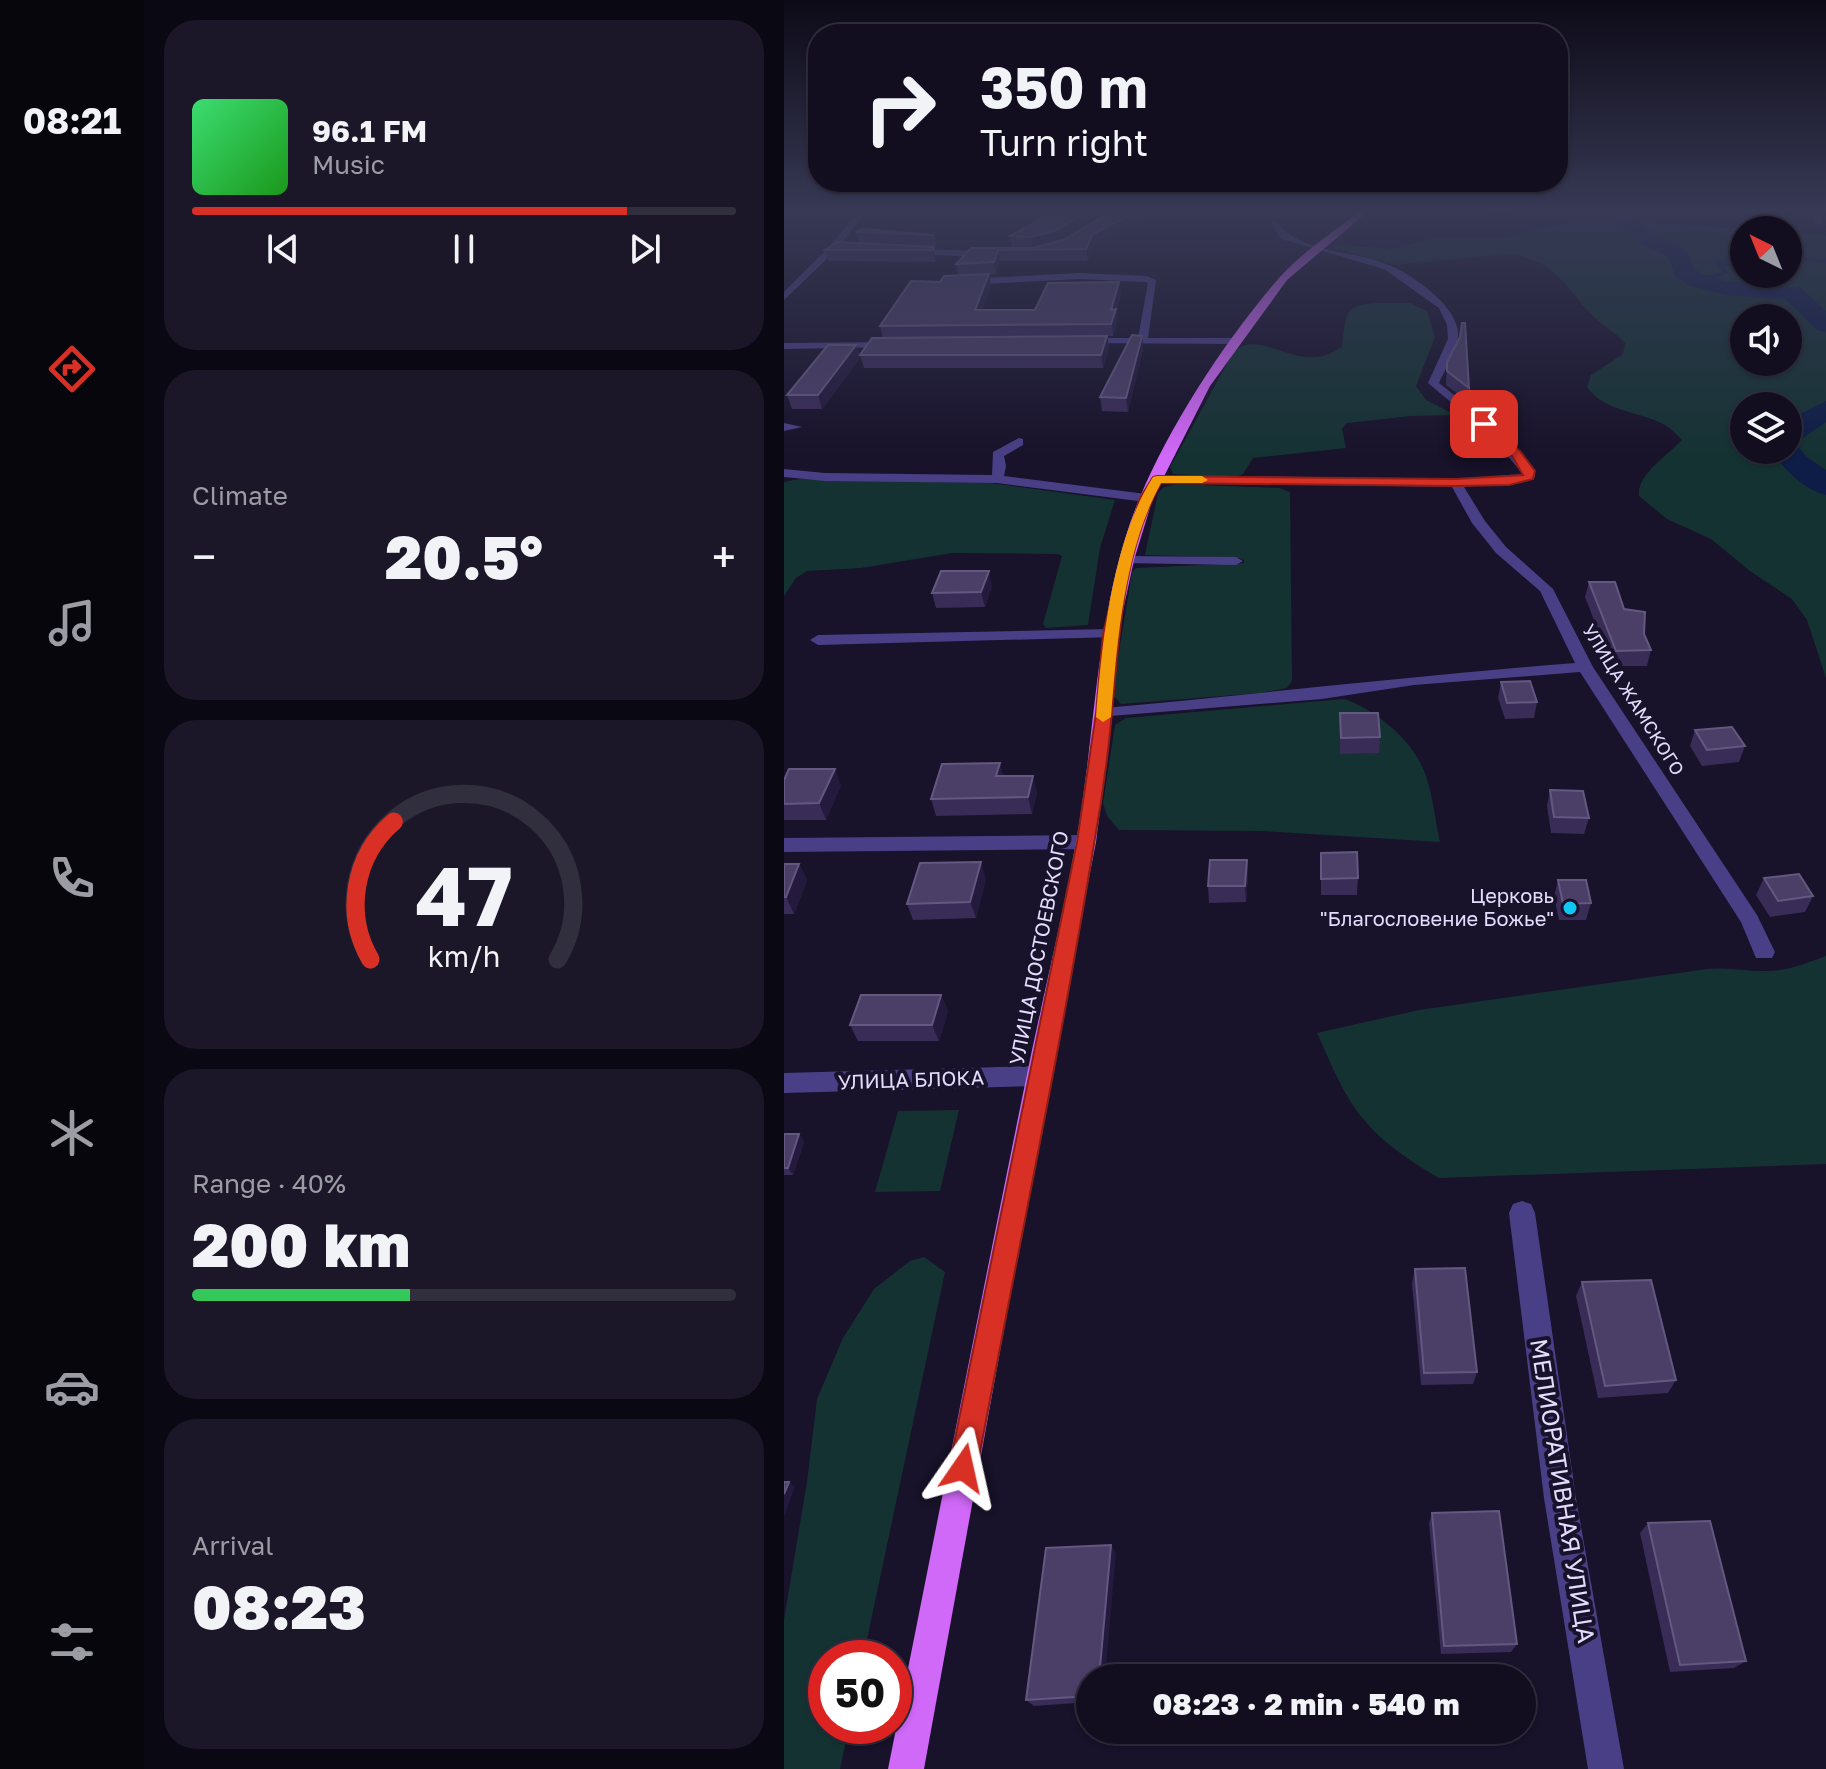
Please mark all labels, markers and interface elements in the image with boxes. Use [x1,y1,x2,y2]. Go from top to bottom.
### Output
text: 350 m [980,53,1148,120]
icon: right [848,56,952,160]
text: 08:21 [23,99,121,142]
text: 96.1 FM [312,113,427,149]
text: Turn right [980,121,1148,164]
text: Music [312,149,385,180]
north arrow [1730,216,1802,288]
map controls [1730,216,1802,464]
icon: previous [261,227,305,271]
icon: pause [442,227,486,271]
icon: next [623,227,667,271]
button: sound [1730,304,1802,376]
icon: directions [44,341,100,397]
pin [1450,390,1518,458]
button: layers [1730,392,1802,464]
icon: arrive [1462,402,1506,446]
text: Climate [192,480,288,511]
text: 20.5° [385,520,543,592]
text: − [192,530,216,583]
text: + [712,530,736,583]
icon: music [44,595,100,651]
street label: УЛИЦА ЖАМСКОГО [1578,620,1689,779]
street label: УЛИЦА ДОСТОЕВСКОГО [1004,829,1073,1067]
text: 47 [415,844,513,944]
icon: phone [44,850,100,906]
place label: Церковь "Благословение Божье" [1320,883,1554,930]
marker: Церковь "Благословение Божье" [1561,899,1579,917]
text: km/h [428,940,500,974]
street label: УЛИЦА БЛОКА [837,1064,984,1094]
icon: climate [44,1105,100,1161]
text: Range · 40% [192,1168,346,1199]
text: 200 km [192,1208,410,1280]
street label: МЕЛИОРАТИВНАЯ УЛИЦА [1525,1337,1602,1645]
icon: car [44,1359,100,1415]
position arrow [921,1426,1005,1510]
text: Arrival [192,1530,273,1561]
text: 08:23 [192,1570,366,1642]
icon: filters [44,1614,100,1670]
speed limit sign: 50 [808,1640,912,1744]
text: 08:23 · 2 min · 540 m [1153,1686,1459,1722]

